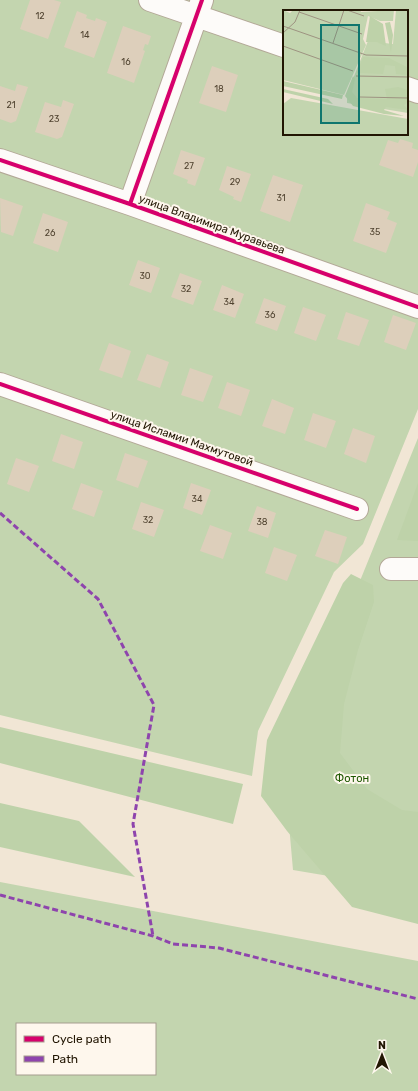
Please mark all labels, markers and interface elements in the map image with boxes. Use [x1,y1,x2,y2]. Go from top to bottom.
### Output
inset map [283,10,408,135]
house number: 12 [35,11,45,21]
house number: 14 [80,30,90,40]
house number: 16 [121,57,131,67]
house number: 18 [214,84,224,94]
house number: 21 [6,100,16,110]
house number: 23 [49,114,59,124]
house number: 27 [184,161,194,171]
house number: 29 [230,177,240,187]
street label: улица Владимира Муравьева [137,192,287,257]
house number: 31 [276,193,286,203]
house number: 35 [370,227,380,237]
house number: 26 [45,228,56,238]
house number: 30 [139,271,151,281]
house number: 32 [181,284,191,294]
house number: 34 [224,297,235,307]
house number: 36 [265,310,276,320]
street label: улица Исламии Махмутовой [109,408,255,469]
house number: 34 [192,494,203,504]
house number: 32 [143,515,153,525]
house number: 38 [256,517,268,527]
park label: Фотон [335,772,369,785]
legend [16,1023,156,1075]
text: Cycle path [52,1032,111,1046]
north arrow [362,1035,402,1075]
text: N [378,1039,386,1052]
text: Path [52,1052,78,1066]

